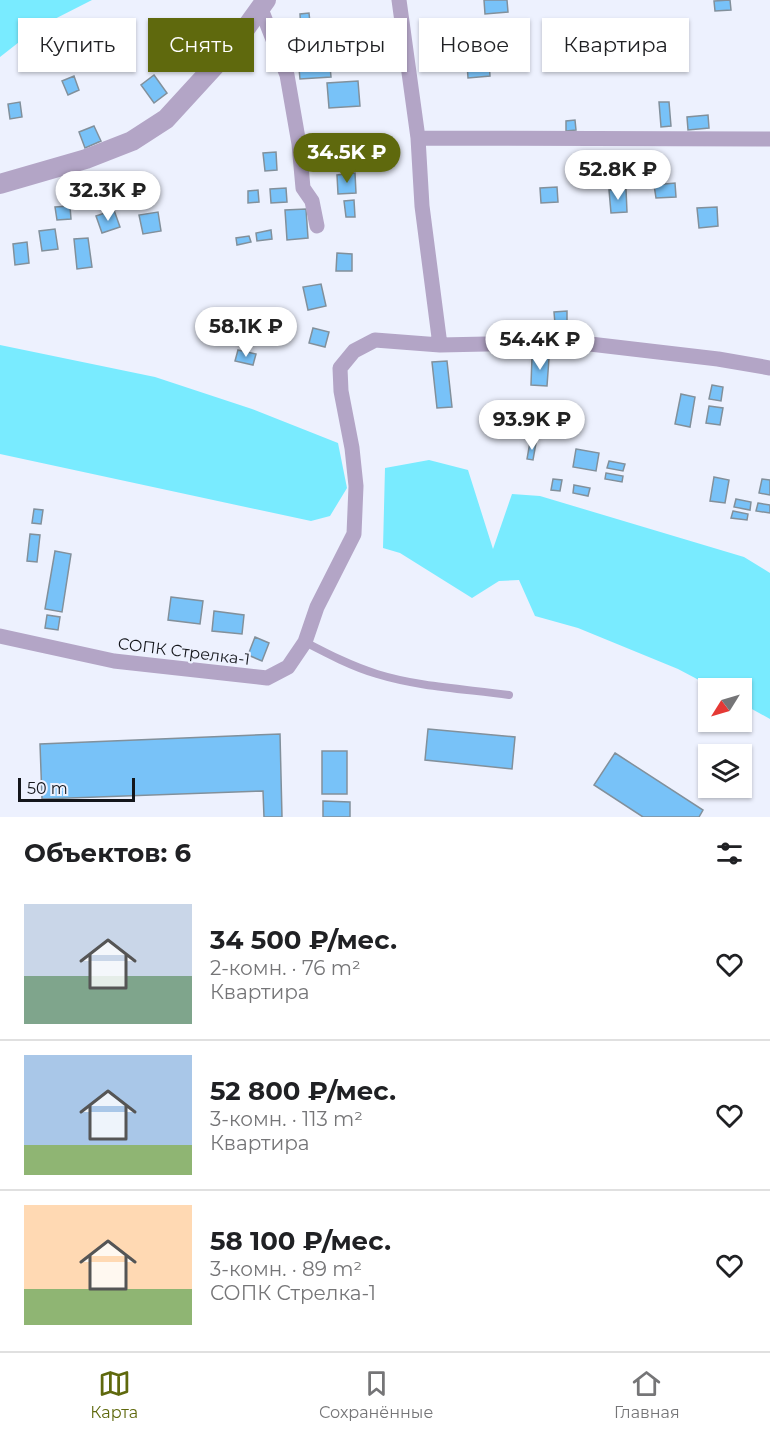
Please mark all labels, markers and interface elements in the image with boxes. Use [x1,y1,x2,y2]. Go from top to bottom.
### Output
chip: Купить [18,18,136,72]
chip: Снять [148,18,254,72]
chip: Фильтры [266,18,407,72]
chip: Новое [419,18,530,72]
chip: Квартира [542,18,689,72]
pin: 34.5K ₽ [292,133,402,184]
text: 34.5K ₽ [307,140,387,164]
pin: 52.8K ₽ [563,150,673,201]
text: 52.8K ₽ [579,157,657,181]
pin: 32.3K ₽ [53,171,163,222]
text: 32.3K ₽ [70,178,147,202]
pin: 58.1K ₽ [191,307,301,358]
text: 58.1K ₽ [209,314,283,338]
pin: 54.4K ₽ [485,320,595,371]
text: 54.4K ₽ [499,327,581,351]
pin: 93.9K ₽ [477,400,587,451]
text: 93.9K ₽ [493,407,571,431]
street label: СОПК Стрелка-1 [117,634,251,669]
north arrow [698,678,752,732]
map controls [698,678,752,798]
button: layers [698,744,752,798]
scale bar [18,775,135,802]
text: 50 m [27,779,68,798]
text: Объектов: 6 [24,837,191,869]
icon: filters [713,837,746,870]
text: 34 500 ₽/мес. [210,924,397,956]
icon: home [72,928,144,1000]
icon: heart [713,948,746,981]
text: 2-комн. · 76 m² [210,956,361,980]
text: Квартира [210,980,310,1004]
text: 52 800 ₽/мес. [210,1075,396,1107]
icon: home [72,1079,144,1151]
icon: heart [713,1099,746,1132]
text: 3-комн. · 113 m² [210,1107,363,1131]
text: Квартира [210,1131,310,1155]
text: 58 100 ₽/мес. [210,1225,391,1257]
icon: home [72,1229,144,1301]
icon: heart [713,1249,746,1282]
text: 3-комн. · 89 m² [210,1257,362,1281]
text: СОПК Стрелка-1 [210,1281,376,1305]
tab: Карта [90,1367,138,1422]
tab: Сохранённые [319,1367,433,1422]
tab: Главная [614,1367,680,1422]

